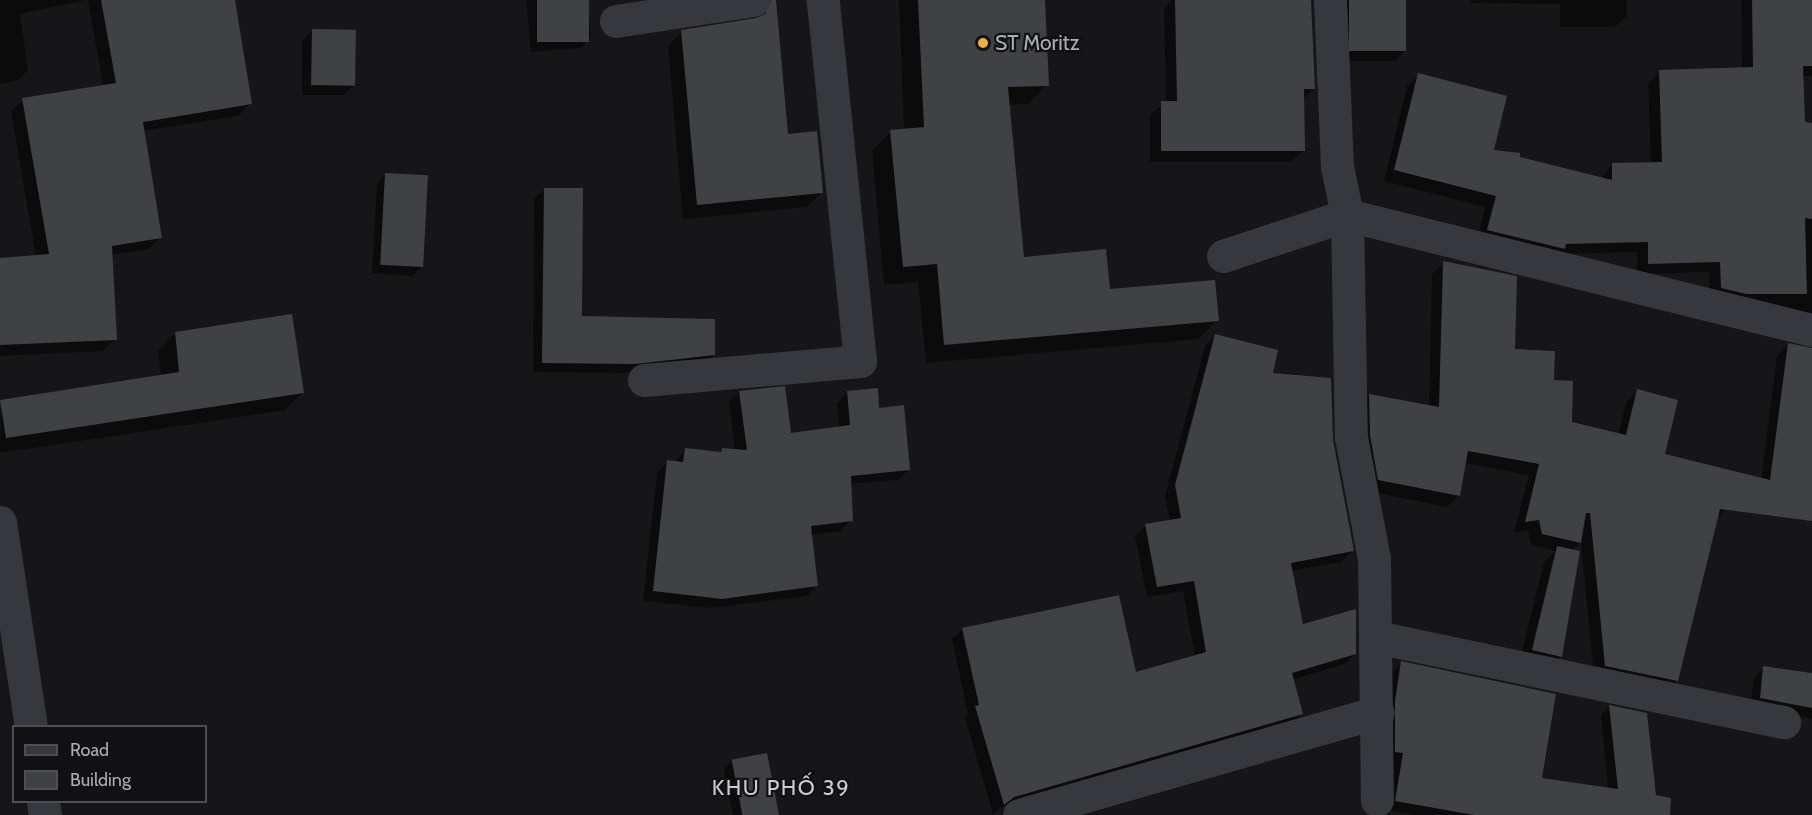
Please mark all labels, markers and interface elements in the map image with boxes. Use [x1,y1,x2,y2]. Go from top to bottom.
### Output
place label: ST Moritz [995,30,1080,56]
marker: ST Moritz [976,36,990,50]
legend [12,725,207,803]
text: Road [70,739,109,761]
text: Building [70,769,131,791]
district label: KHU PHỐ 39 [712,775,850,801]

